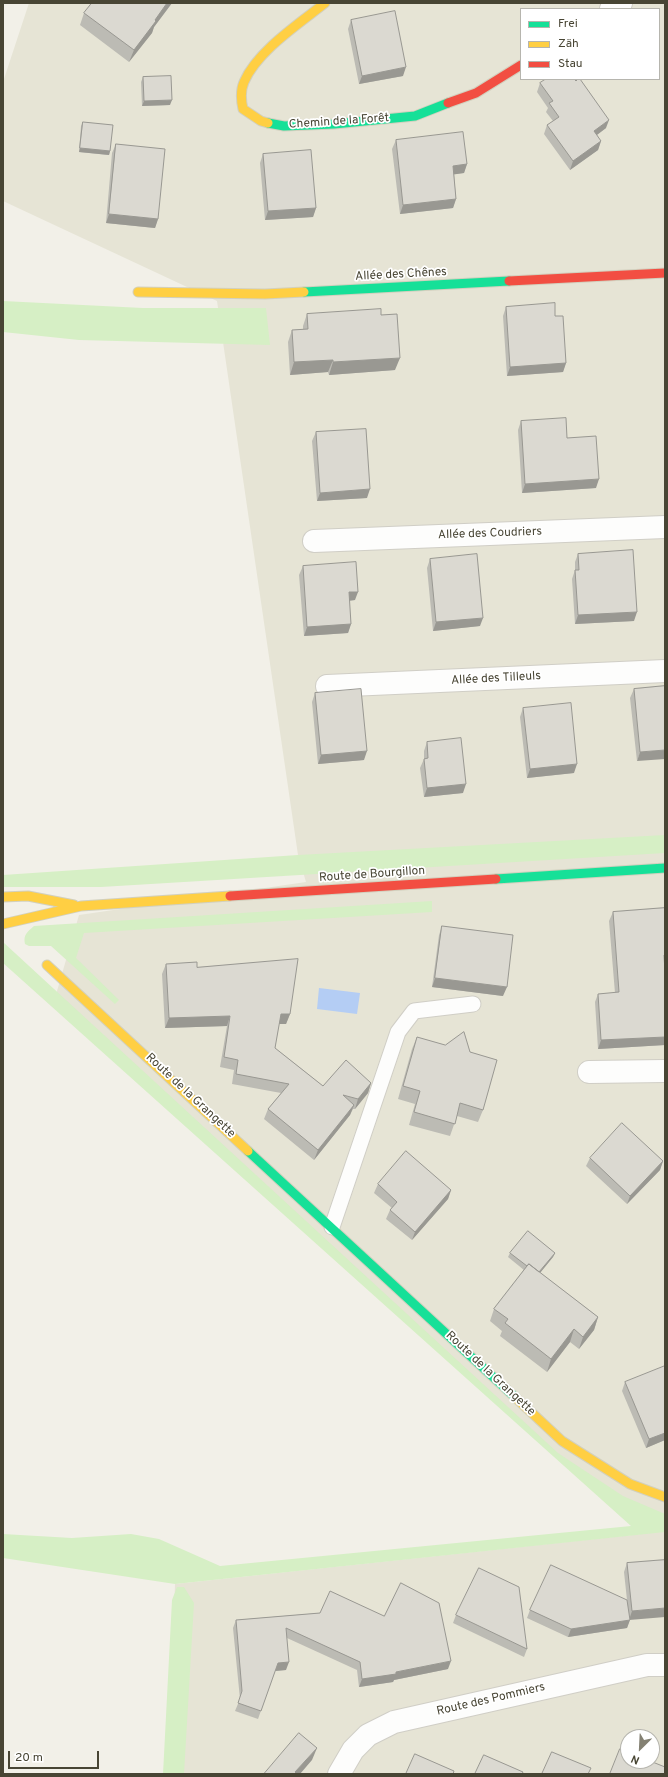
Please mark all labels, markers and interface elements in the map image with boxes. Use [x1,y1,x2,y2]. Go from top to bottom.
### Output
legend [520,8,660,80]
text: Frei [558,16,578,32]
text: Zäh [558,36,579,52]
text: Stau [558,56,583,72]
street label: Chemin de la Forêt [288,111,390,133]
street label: Allée des Chênes [355,265,447,285]
street label: Allée des Coudriers [438,525,542,543]
street label: Allée des Tilleuls [451,669,541,689]
street label: Route de Bourgillon [319,864,425,886]
street label: Route de la Grangette [142,1051,238,1141]
street label: Route de la Grangette [442,1329,538,1419]
street label: Route des Pommiers [435,1681,547,1719]
north arrow [620,1729,660,1769]
scale bar [10,1743,101,1769]
text: 20 m [15,1750,43,1766]
text: N [629,1751,642,1767]

